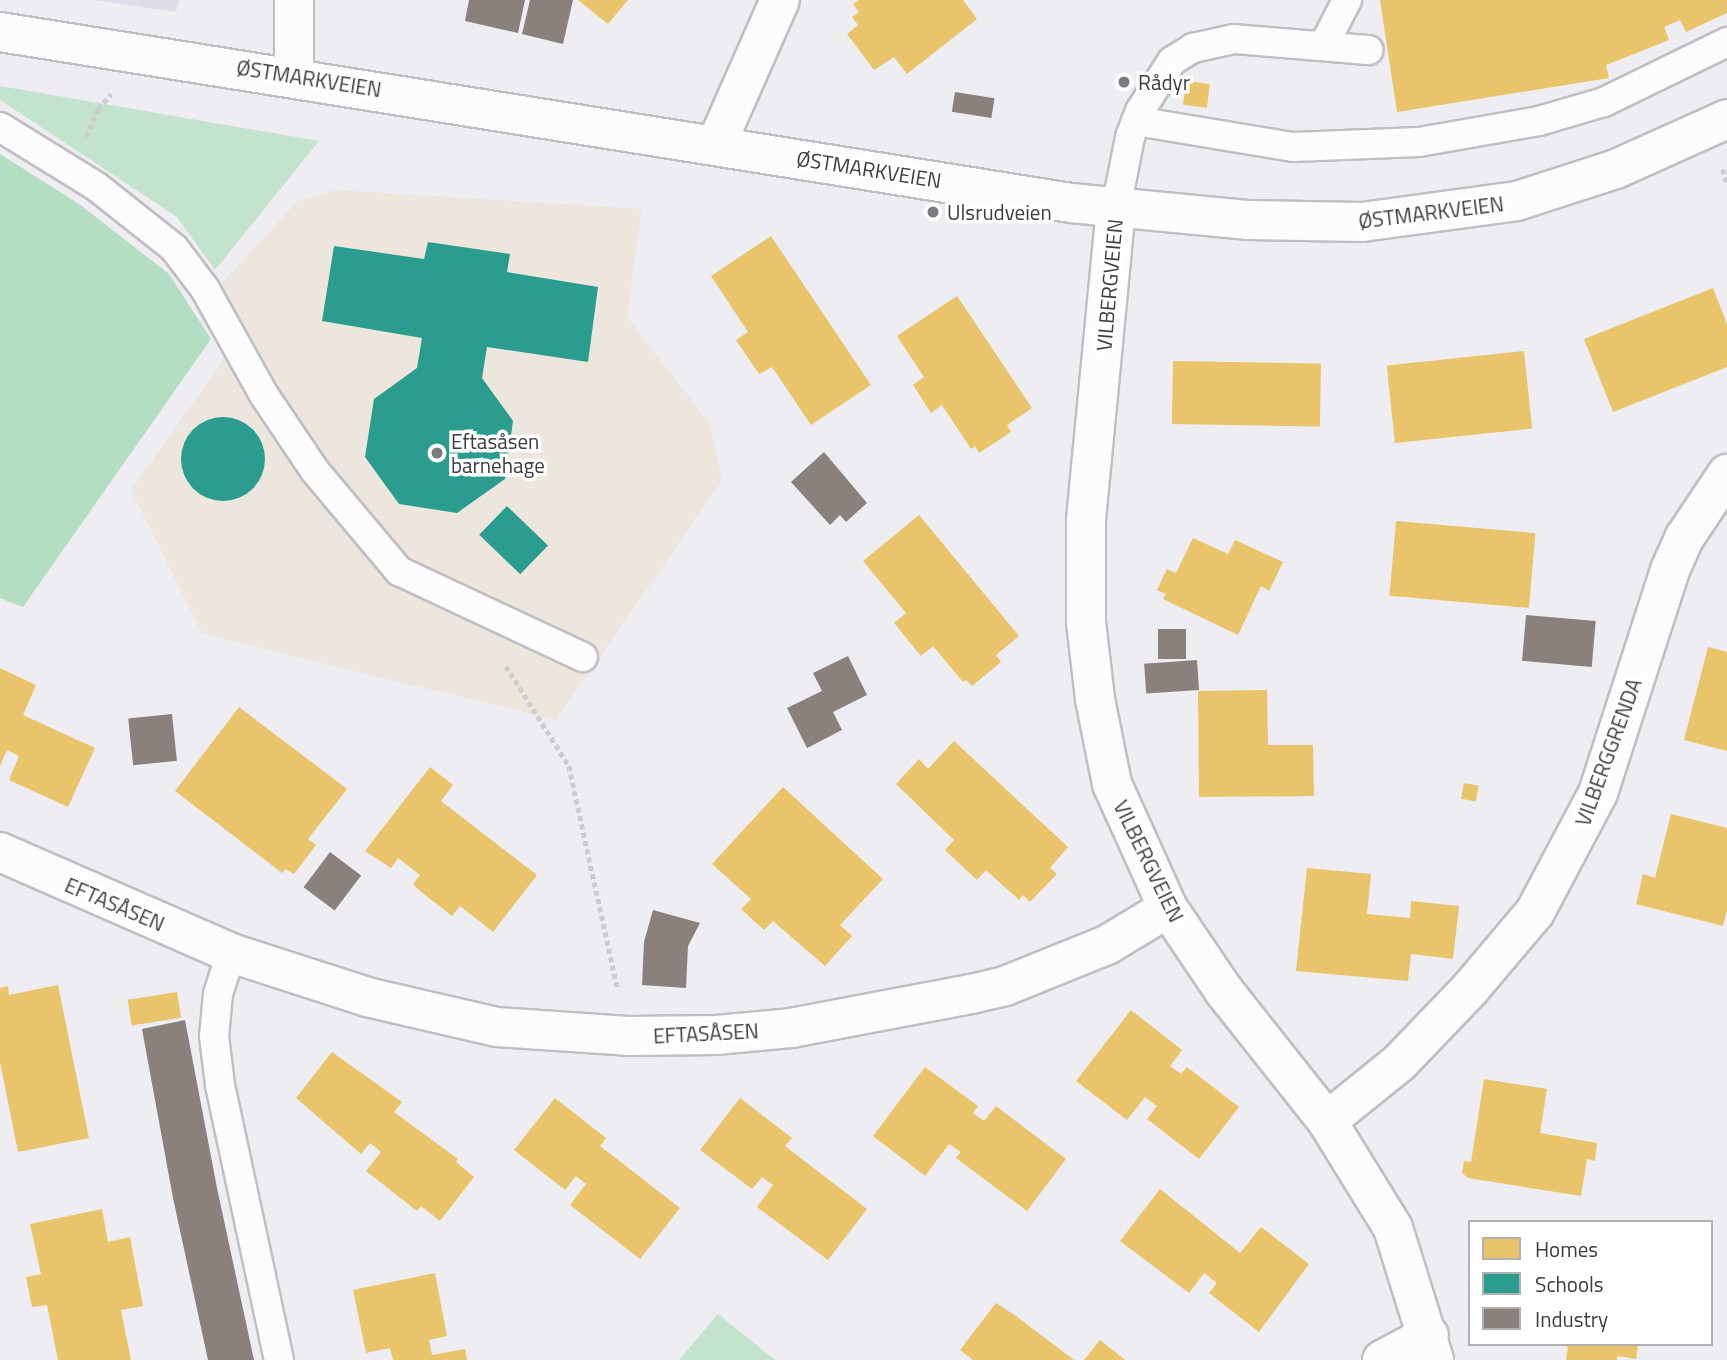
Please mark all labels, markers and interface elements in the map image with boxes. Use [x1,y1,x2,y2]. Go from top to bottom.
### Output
street label: ØSTMARKVEIEN [235,54,383,102]
place label: Rådyr [1138,69,1190,95]
marker: Rådyr [1116,74,1132,90]
street label: ØSTMARKVEIEN [795,145,943,193]
street label: ØSTMARKVEIEN [1357,191,1505,233]
place label: Ulsrudveien [947,199,1052,225]
marker: Ulsrudveien [925,204,941,220]
street label: VILBERGVEIEN [1091,218,1127,352]
place label: Eftasåsen barnehage [451,428,545,478]
marker: Eftasåsen barnehage [429,445,445,461]
street label: VILBERGGRENDA [1570,675,1646,829]
street label: VILBERGVEIEN [1109,796,1189,926]
street label: EFTASÅSEN [61,872,169,936]
street label: EFTASÅSEN [653,1018,759,1048]
legend [1468,1220,1713,1346]
text: Homes [1535,1233,1598,1265]
text: Schools [1535,1268,1604,1300]
text: Industry [1535,1303,1608,1335]

